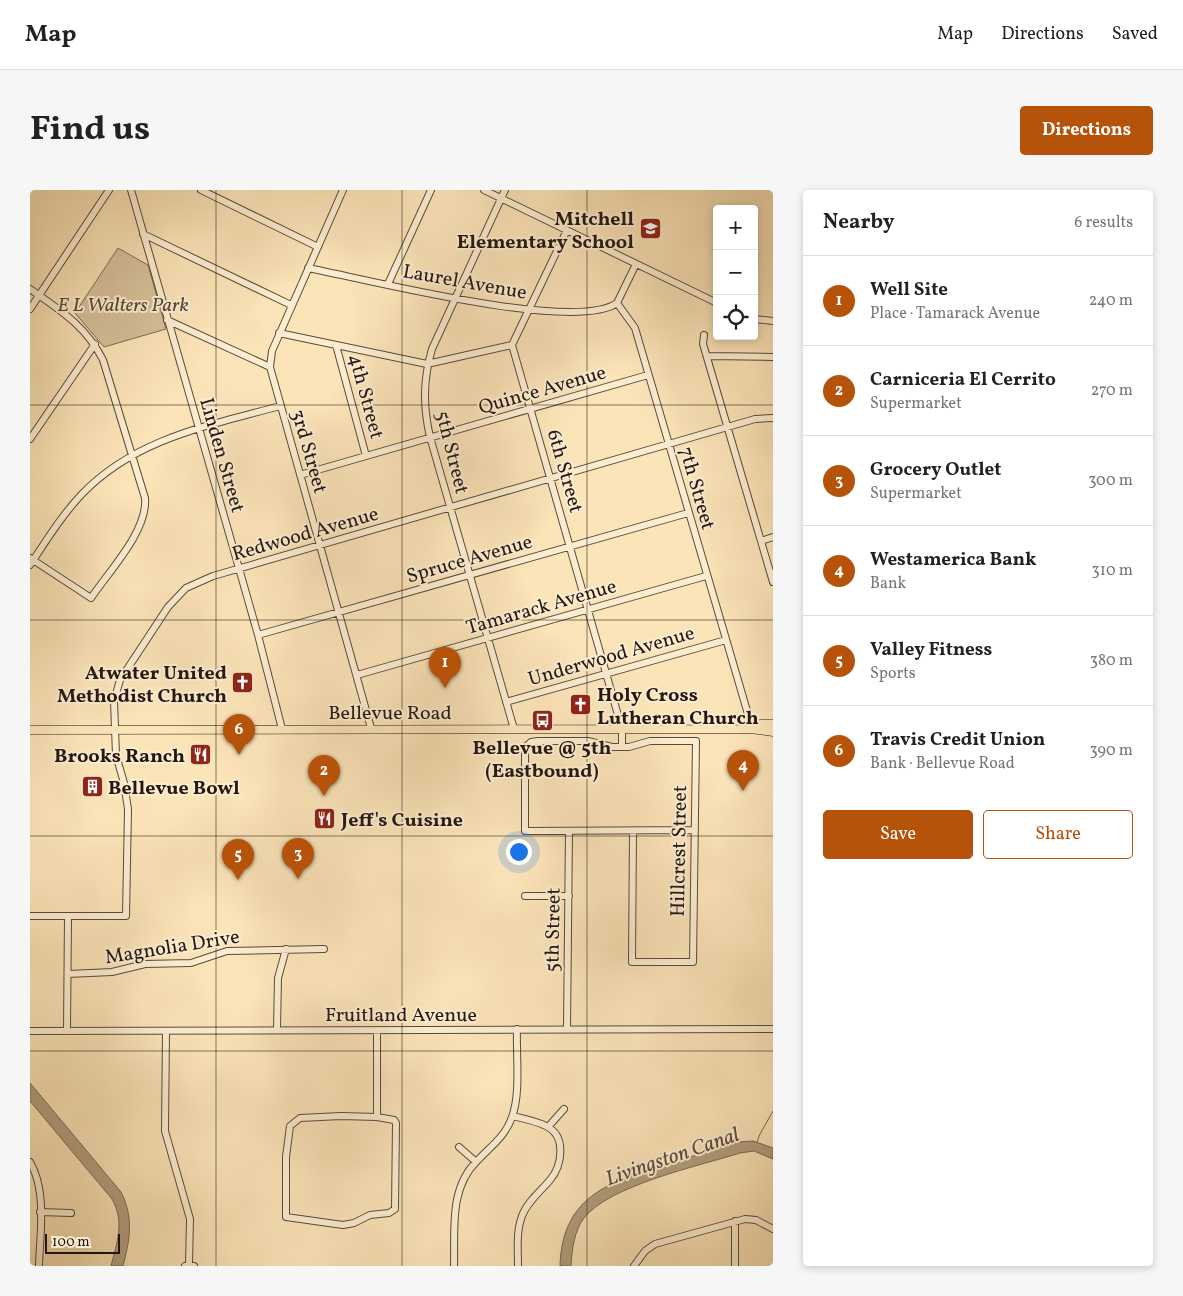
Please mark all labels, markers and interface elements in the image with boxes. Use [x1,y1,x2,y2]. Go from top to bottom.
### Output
text: Map [25,18,76,52]
text: Map [937,22,973,47]
text: Directions [1001,22,1084,47]
text: Saved [1112,22,1158,47]
text: Find us [30,106,150,154]
button: Directions [1020,106,1153,155]
map controls [713,205,758,340]
button: + [713,205,758,250]
place label: Mitchell Elementary School [457,206,634,257]
text: Nearby [823,208,894,237]
text: 6 results [1074,212,1133,234]
school or university icon: Mitchell Elementary School [638,217,662,241]
button: − [713,250,758,295]
street label: Laurel Avenue [400,258,529,308]
text: Well Site [870,277,948,303]
text: 1 [836,290,842,312]
text: 240 m [1089,290,1133,312]
park label: E L Walters Park [57,292,189,320]
button: locate [713,295,758,340]
text: Place · Tamarack Avenue [870,303,1040,325]
street label: 4th Street [340,351,390,442]
street label: Quince Avenue [475,359,610,423]
text: Carniceria El Cerrito [870,367,1056,393]
text: 2 [835,380,843,402]
text: 270 m [1091,380,1133,402]
text: Supermarket [870,393,962,415]
street label: Linden Street [191,395,251,516]
street label: 3rd Street [283,406,333,497]
street label: 5th Street [427,408,475,497]
street label: 6th Street [539,427,589,516]
street label: 7th Street [671,444,721,533]
text: Grocery Outlet [870,457,1001,483]
text: 3 [835,470,843,492]
text: 300 m [1088,470,1133,492]
text: Supermarket [870,483,962,505]
street label: Redwood Avenue [229,501,382,569]
street label: Spruce Avenue [403,529,536,591]
text: Westamerica Bank [870,547,1037,573]
text: 4 [834,560,844,582]
text: 310 m [1092,560,1133,582]
street label: Tamarack Avenue [463,573,620,643]
text: Bank [870,573,906,595]
street label: Underwood Avenue [525,620,698,694]
text: Valley Fitness [870,637,992,663]
pin: 1 [429,647,461,688]
text: 5 [835,650,843,672]
text: 380 m [1090,650,1133,672]
place label: Atwater United Methodist Church [57,660,227,711]
text: Sports [870,663,916,685]
church icon: Atwater United Methodist Church [231,671,255,695]
place label: Holy Cross Lutheran Church [597,682,759,733]
church icon: Holy Cross Lutheran Church [569,693,593,717]
street label: Bellevue Road [328,700,452,728]
bus stop icon: Bellevue @ 5th (Eastbound) [530,709,554,733]
pin: 6 [223,714,255,755]
text: Travis Credit Union [870,727,1045,753]
place label: Bellevue @ 5th (Eastbound) [473,735,611,786]
text: 6 [835,740,843,762]
text: 390 m [1090,740,1133,762]
place label: Brooks Ranch [54,743,185,771]
restaurant icon: Brooks Ranch [189,743,213,767]
pin: 4 [727,750,759,791]
text: Bank · Bellevue Road [870,753,1015,775]
pin: 2 [308,755,340,796]
building icon: Bellevue Bowl [80,775,104,799]
place label: Bellevue Bowl [108,775,240,803]
street label: Hillcrest Street [665,785,695,917]
restaurant icon: Jeff's Cuisine [313,807,337,831]
place label: Jeff's Cuisine [340,807,463,835]
button: Save [823,810,973,859]
button: Share [983,810,1133,859]
pin: 3 [282,838,314,879]
pin: 5 [222,839,254,880]
your location [506,839,532,865]
street label: 5th Street [539,887,569,973]
street label: Magnolia Drive [103,924,242,972]
street label: Fruitland Avenue [325,1002,477,1030]
water label: Livingston Canal [602,1121,743,1194]
scale bar [45,1231,120,1254]
text: 100 m [52,1233,90,1252]

